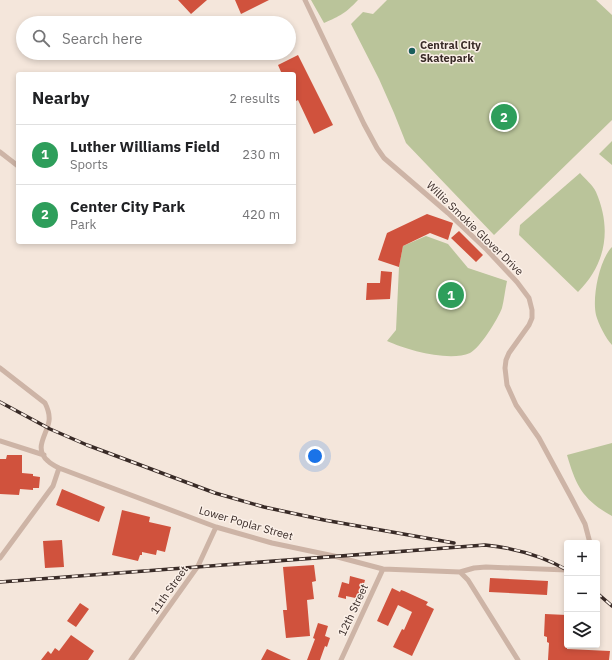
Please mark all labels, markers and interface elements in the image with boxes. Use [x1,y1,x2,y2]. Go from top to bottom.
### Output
search box [16,16,296,60]
icon: search [30,27,52,49]
text: Search here [62,29,142,48]
place label: Central City Skatepark [420,38,481,65]
marker: Central City Skatepark [407,46,417,56]
text: Nearby [32,87,90,109]
text: 2 results [229,90,280,107]
pin: 2 [491,102,517,132]
text: Luther Williams Field [70,137,220,156]
text: 1 [41,146,49,163]
text: 230 m [242,146,280,163]
text: Sports [70,156,108,173]
street label: Willie Smokie Glover Drive [424,178,526,278]
text: Center City Park [70,197,185,216]
text: 2 [41,206,49,223]
text: 420 m [242,206,280,223]
text: Park [70,216,96,233]
pin: 1 [438,280,464,310]
your location [305,446,325,466]
street label: Lower Poplar Street [197,503,295,543]
map controls [564,540,600,648]
button: + [564,540,600,576]
street label: 11th Street [147,563,191,617]
button: − [564,576,600,612]
street label: 12th Street [335,582,371,638]
button: layers [564,612,600,648]

